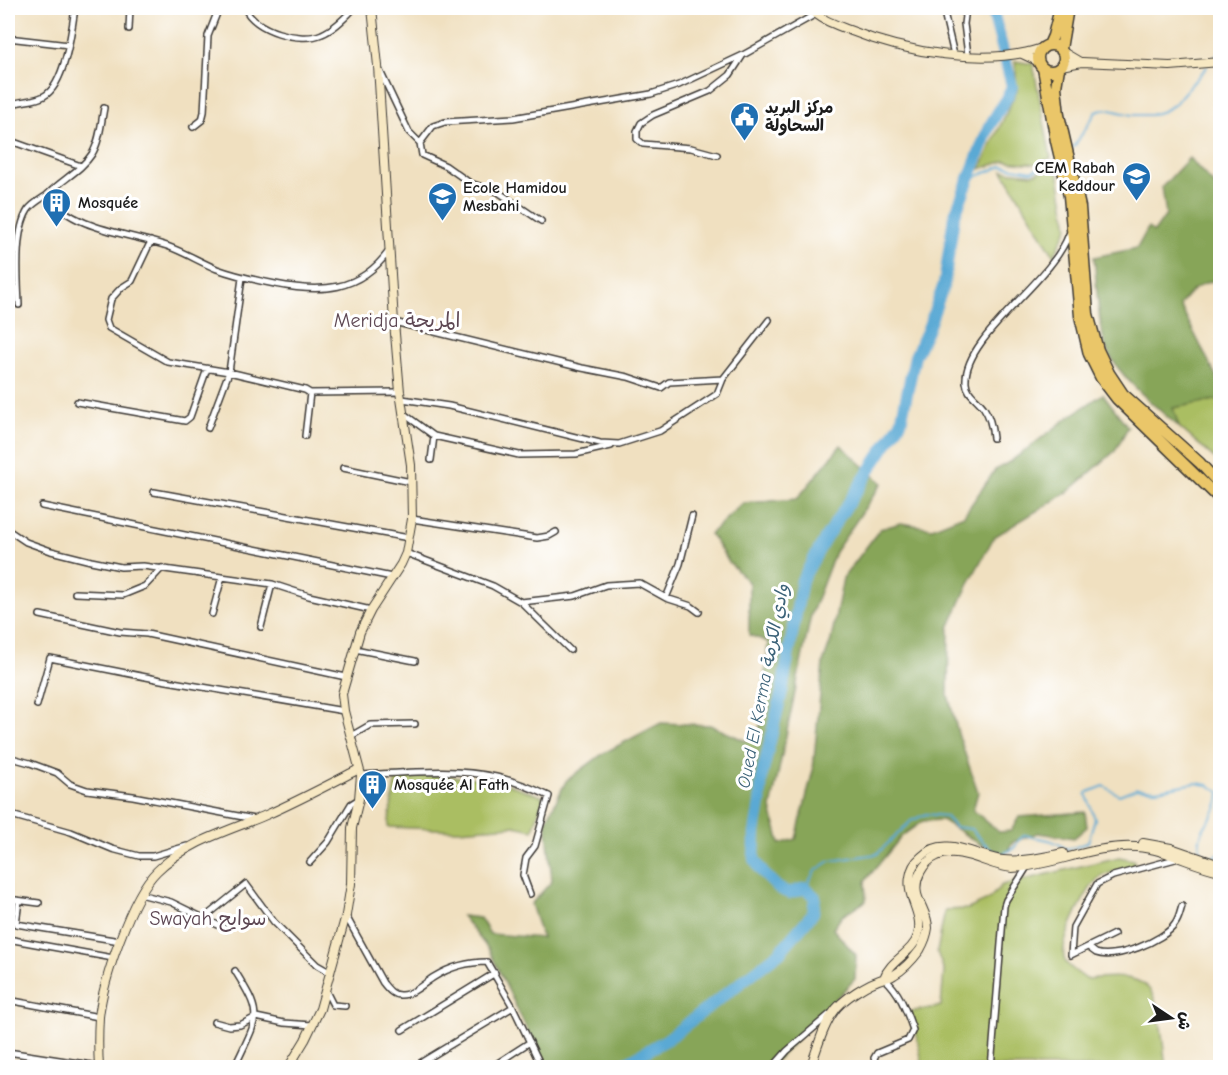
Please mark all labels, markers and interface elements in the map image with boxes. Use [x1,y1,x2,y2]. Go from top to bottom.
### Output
place label: مركز البريد السحاولة [765,99,833,136]
public building icon: مركز البريد السحاولة [728,100,760,142]
place label: CEM Rabah Keddour [1035,159,1116,195]
school or university icon: CEM Rabah Keddour [1120,160,1152,202]
place label: Ecole Hamidou Mesbahi [463,179,567,215]
school or university icon: Ecole Hamidou Mesbahi [426,180,458,222]
building icon: Mosquée [41,186,73,228]
place label: Mosquée [78,194,138,212]
district label: Meridja المريجة [334,309,460,332]
water label: Oued El Kerma وادي الكرمة [733,582,796,790]
building icon: Mosquée Al Fath [357,768,389,810]
place label: Mosquée Al Fath [394,776,509,794]
district label: Swayah سوايح [150,907,267,932]
north arrow [1141,988,1201,1048]
text: ش [1174,1011,1195,1032]

